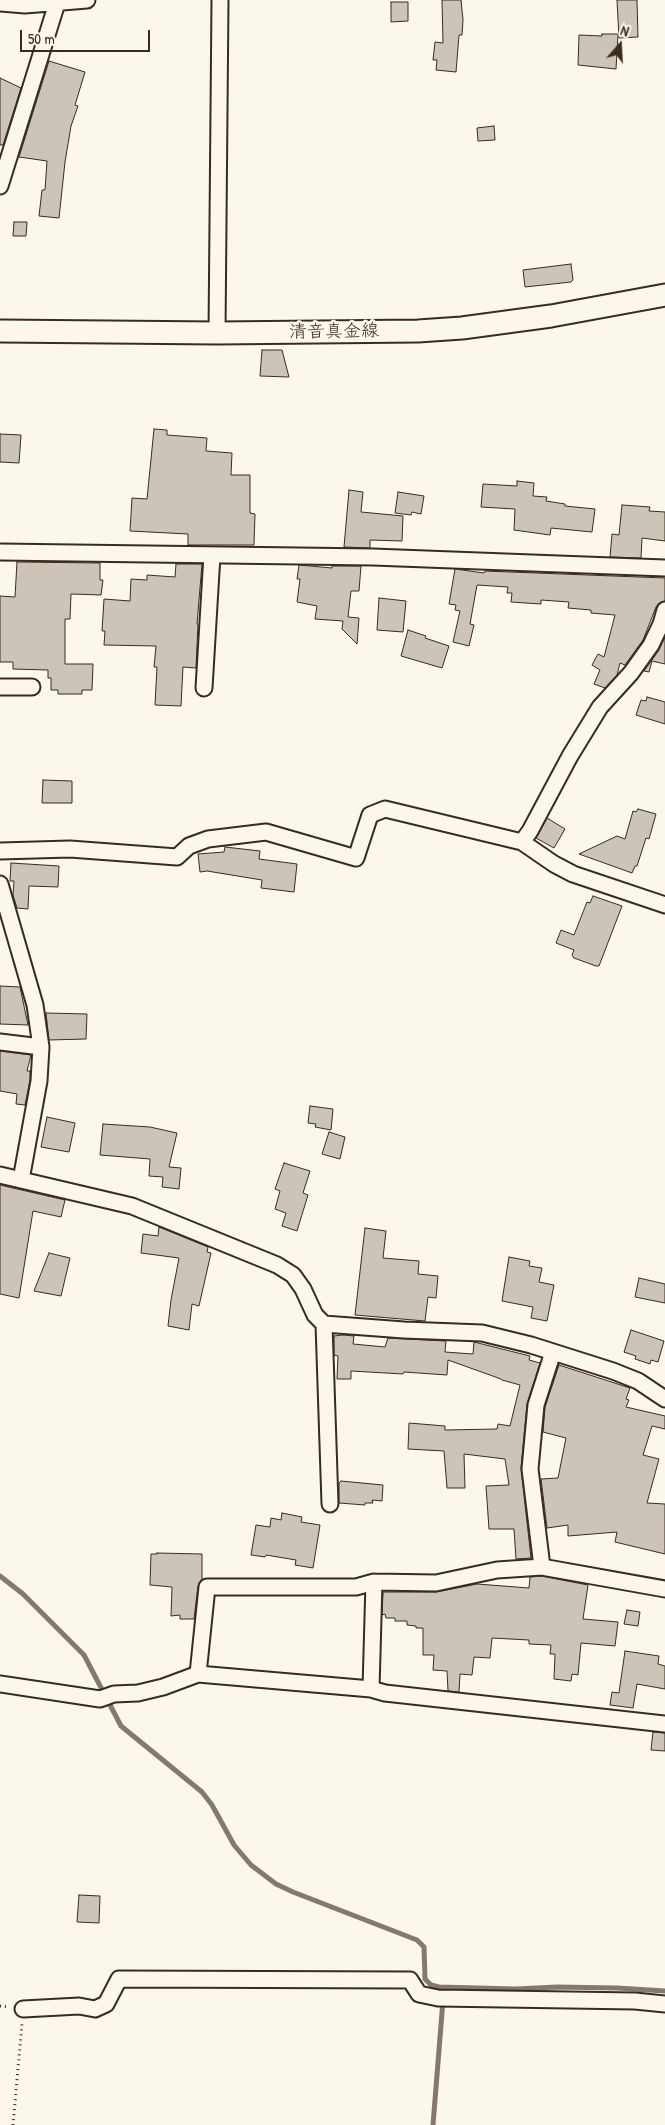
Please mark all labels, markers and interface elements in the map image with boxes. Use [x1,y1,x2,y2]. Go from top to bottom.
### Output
scale bar [22,20,152,52]
north arrow [595,20,645,70]
text: N [618,20,632,41]
text: 50 m [28,28,55,49]
street label: 清音真金線 [289,320,379,344]

